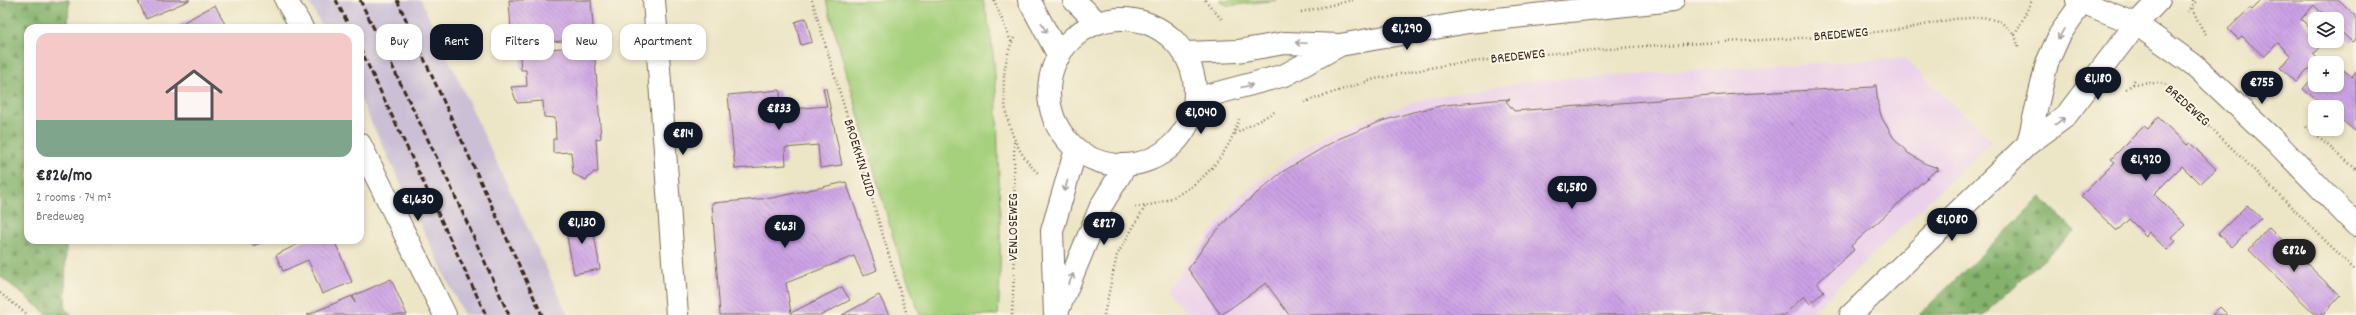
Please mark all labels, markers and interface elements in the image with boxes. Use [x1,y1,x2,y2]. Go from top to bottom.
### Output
map controls [2308,12,2344,136]
button: layers [2308,12,2344,48]
pin: €1,290 [1374,17,1440,51]
text: €1,290 [1391,20,1423,39]
one-way arrow [1041,22,1048,34]
street label: BREDEWEG [1813,23,1869,47]
chip: Buy [376,24,422,60]
chip: Rent [430,24,483,60]
chip: Filters [491,24,554,60]
chip: New [562,24,612,60]
chip: Apartment [620,24,706,60]
one-way arrow [2056,27,2064,39]
one-way arrow [1295,40,1308,47]
street label: BREDEWEG [1490,44,1546,70]
button: + [2308,56,2344,92]
icon: home [158,59,230,131]
pin: €1,180 [2065,67,2131,101]
text: €1,180 [2084,70,2112,89]
pin: €755 [2238,71,2286,105]
text: €755 [2250,74,2274,93]
street label: BREDEWEG [2160,80,2214,132]
one-way arrow [1240,81,1253,89]
pin: €833 [755,97,803,131]
text: €833 [767,100,791,119]
button: − [2308,100,2344,136]
pin: €1,040 [1168,101,1234,135]
text: €1,040 [1185,104,1217,123]
one-way arrow [2054,116,2065,125]
street label: BROEKHIN ZUID [838,117,880,199]
pin: €814 [659,122,707,156]
text: €814 [673,125,693,144]
pin: €1,920 [2113,148,2179,182]
text: €1,920 [2130,151,2162,170]
text: €826/mo [36,165,92,189]
pin: €1,580 [1539,176,1605,210]
text: €1,580 [1557,179,1587,198]
one-way arrow [1062,180,1070,193]
pin: €1,630 [385,188,451,222]
text: 2 rooms · 74 m² [36,189,111,208]
text: €1,630 [402,191,434,210]
street label: VENLOSEWEG [1004,193,1024,261]
text: Bredeweg [36,208,84,227]
pin: €1,080 [1919,208,1985,242]
pin: €1,130 [549,211,615,245]
text: €1,080 [1936,211,1968,230]
pin: €827 [1080,212,1128,246]
text: €1,130 [568,214,596,233]
pin: €631 [761,215,809,249]
text: €827 [1092,215,1116,234]
text: €631 [774,218,796,237]
pin: €826 [2270,239,2318,273]
text: €826 [2282,242,2306,261]
one-way arrow [1068,273,1075,285]

